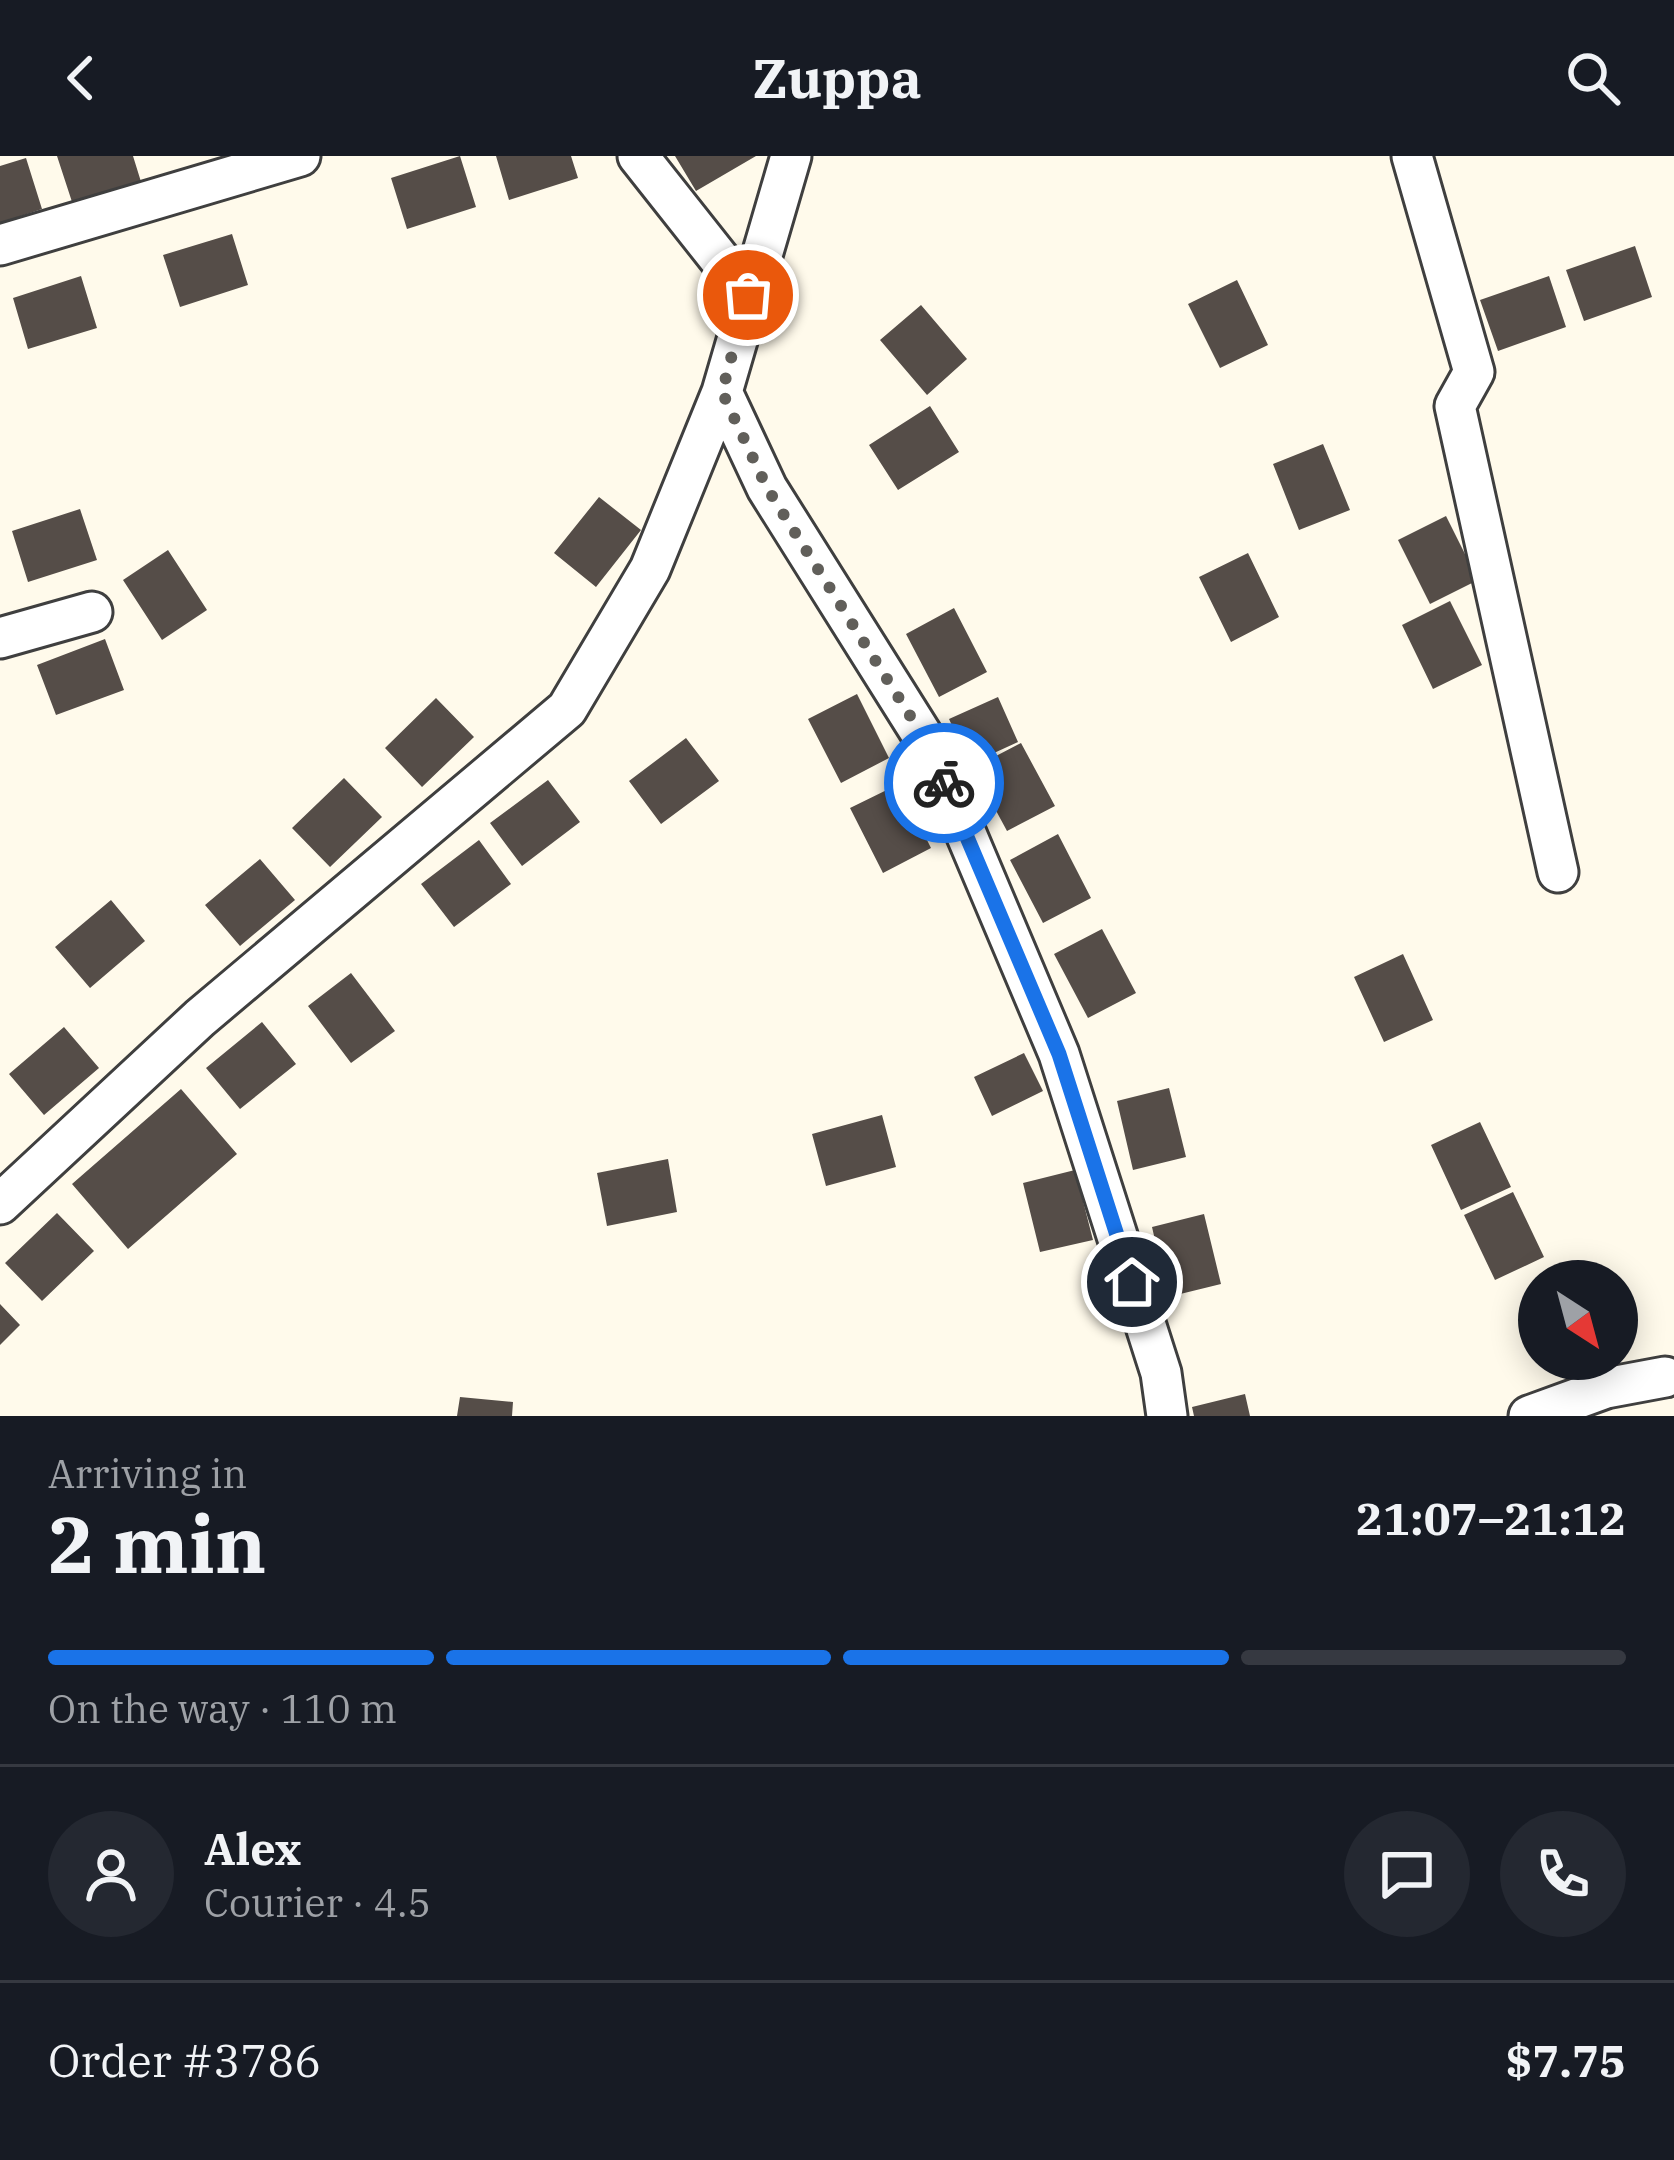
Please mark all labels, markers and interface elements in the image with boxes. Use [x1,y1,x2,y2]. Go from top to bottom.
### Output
text: Zuppa [752,43,922,113]
icon: back [48,45,114,111]
icon: search [1560,45,1626,111]
pin [697,244,799,346]
icon: bag [715,262,781,328]
courier [884,723,1004,843]
icon: bike [911,750,977,816]
pin [1081,1231,1183,1333]
icon: home [1099,1249,1165,1315]
north arrow [1518,1260,1638,1380]
map controls [1518,1260,1638,1380]
text: Arriving in [48,1448,247,1499]
text: 21:07–21:12 [1356,1489,1626,1547]
text: 2 min [48,1493,266,1594]
text: On the way · 110 m [48,1683,397,1734]
button: person [48,1811,174,1937]
button: chat [1344,1811,1470,1937]
button: phone [1500,1811,1626,1937]
text: Alex [204,1819,301,1877]
text: Courier · 4.5 [204,1877,431,1928]
text: Order #3786 [48,2031,321,2089]
text: $7.75 [1506,2031,1626,2089]

